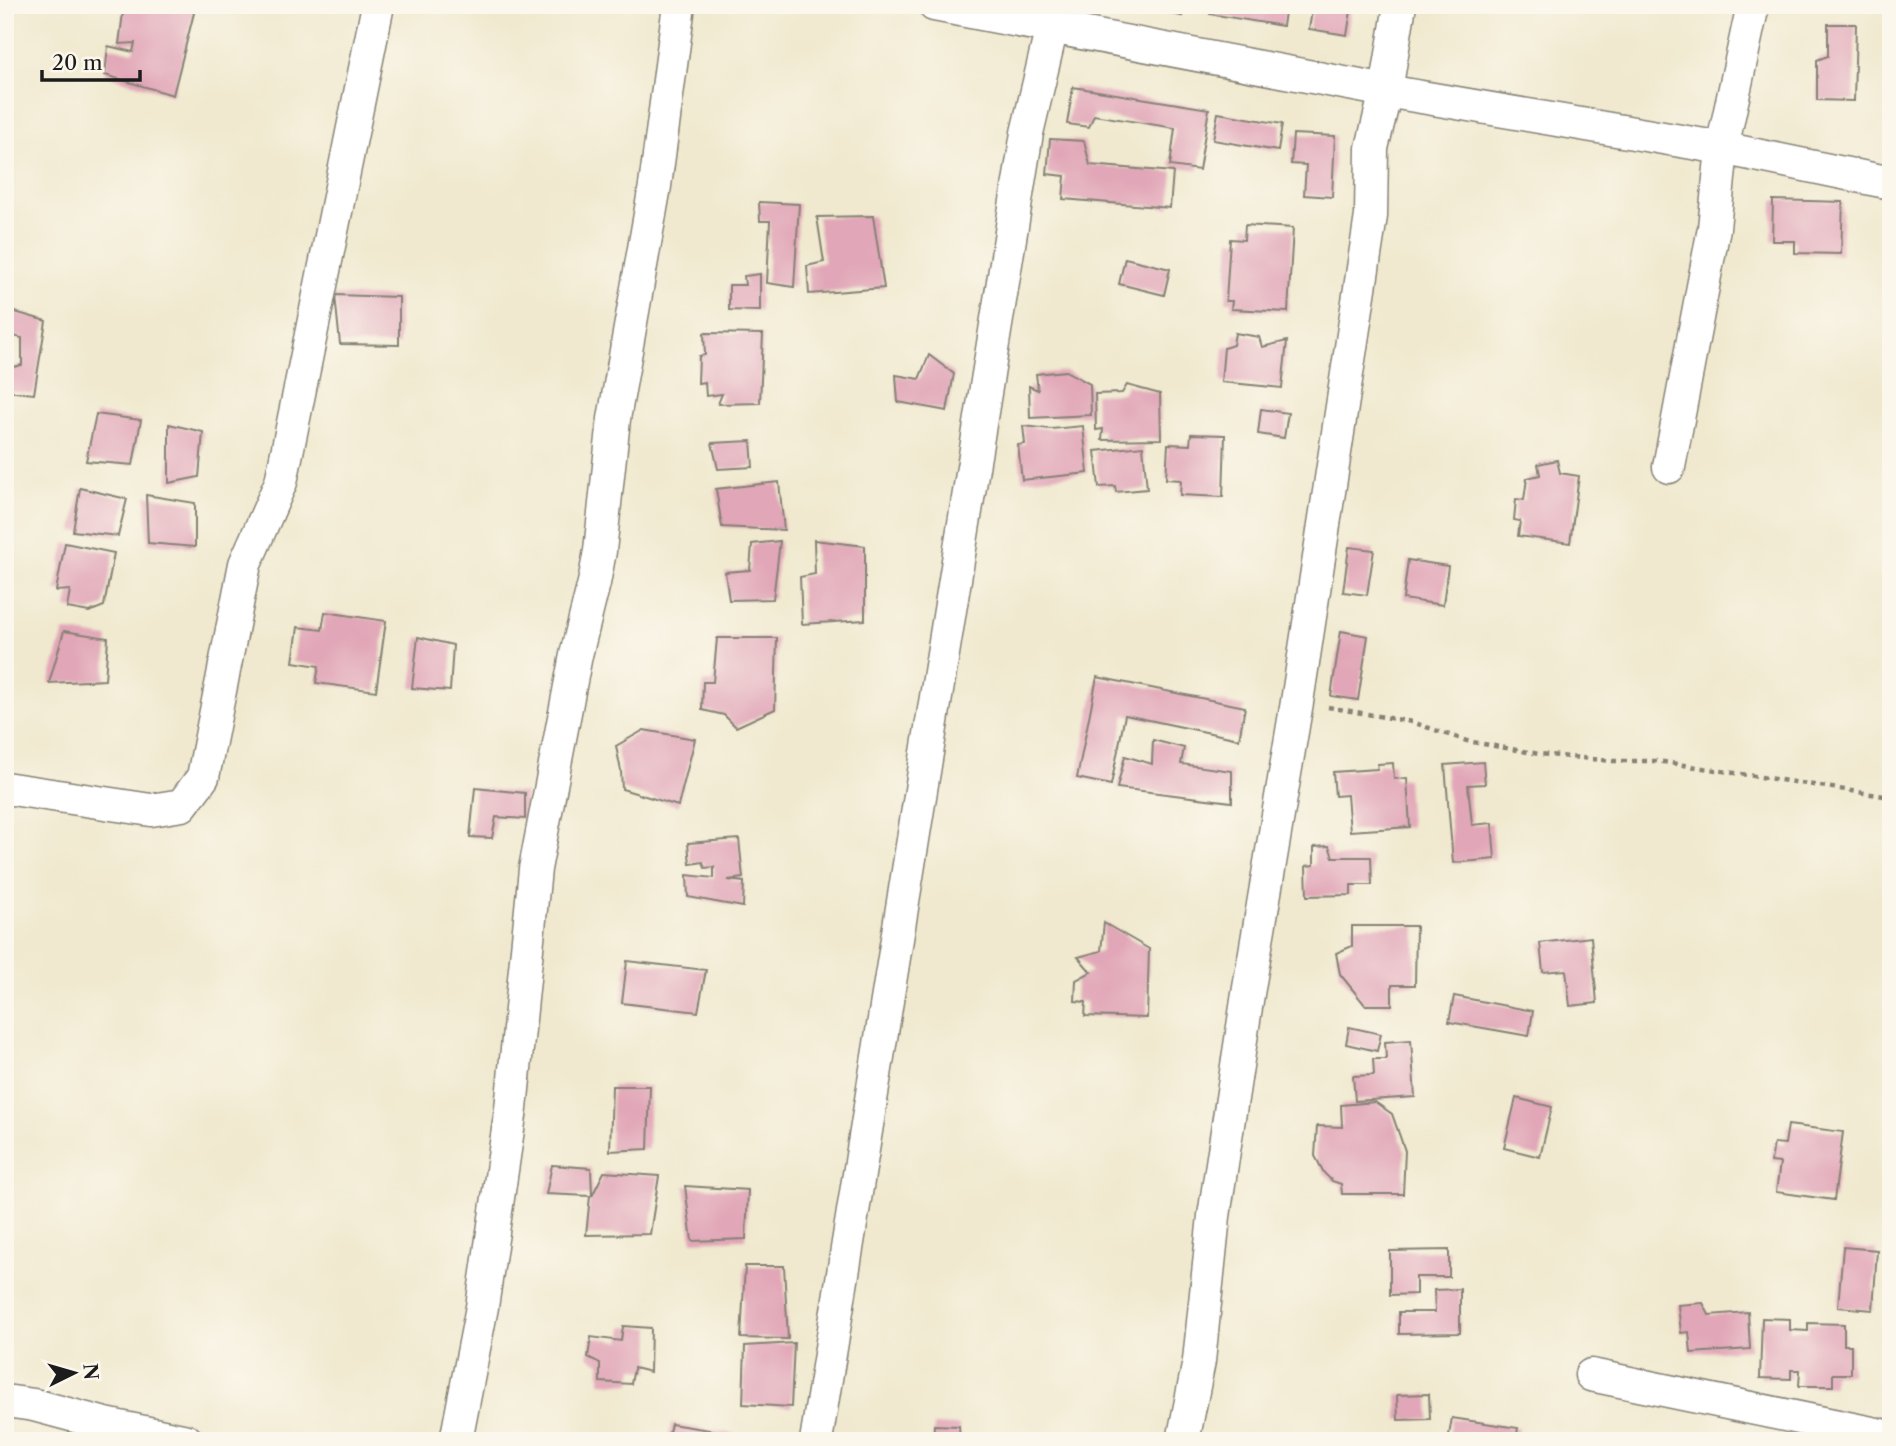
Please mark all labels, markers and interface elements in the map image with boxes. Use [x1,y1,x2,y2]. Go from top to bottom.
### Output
scale bar [42,38,140,82]
text: 20 m [52,50,103,75]
north arrow [38,1338,108,1408]
text: N [78,1362,103,1381]

